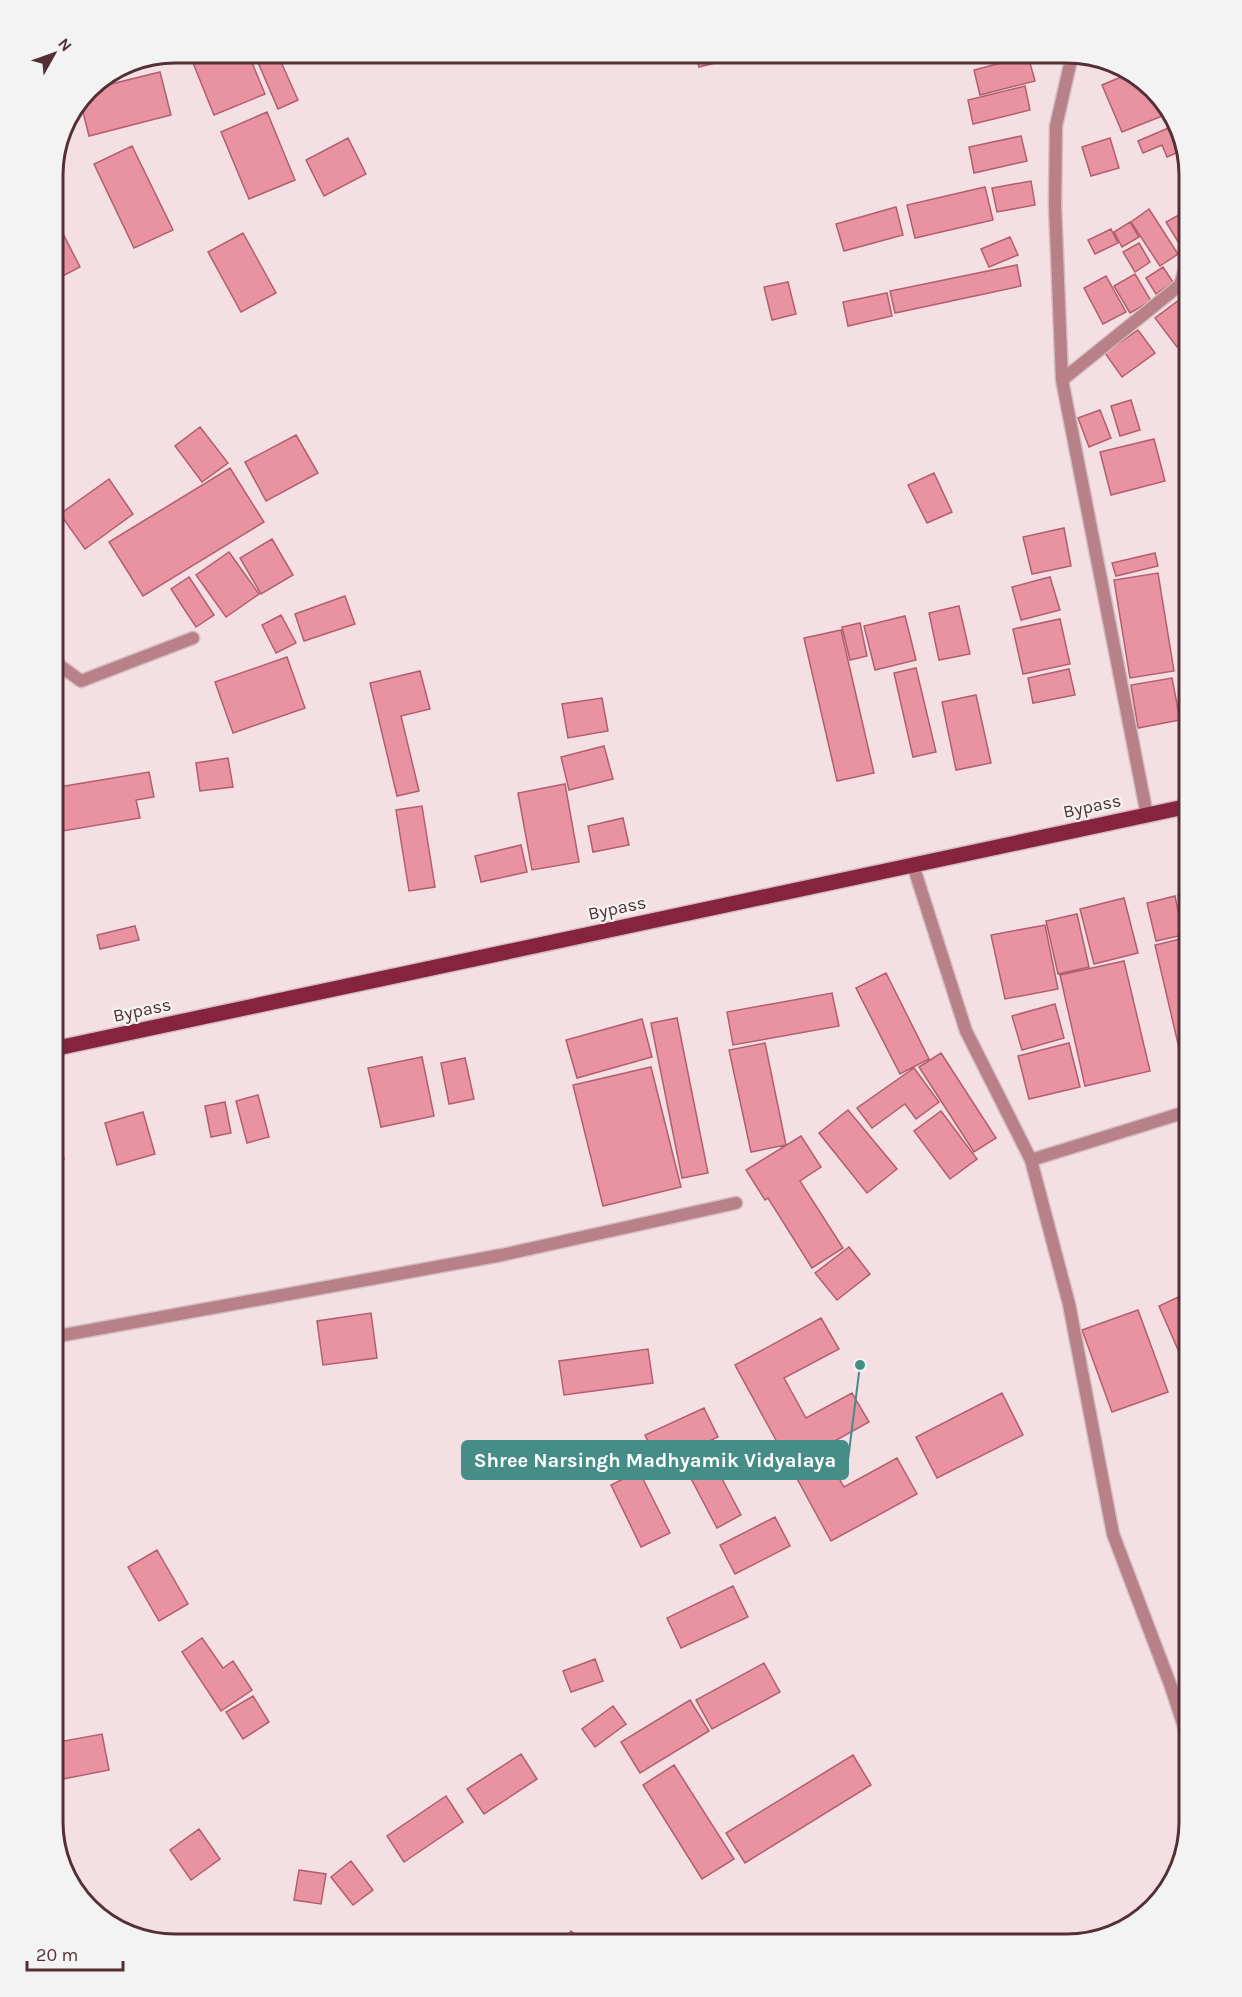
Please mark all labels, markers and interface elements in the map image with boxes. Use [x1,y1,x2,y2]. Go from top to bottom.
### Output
north arrow [24,24,84,84]
text: N [54,34,76,55]
street label: Bypass [1061,789,1123,823]
street label: Bypass [586,891,648,925]
street label: Bypass [111,993,173,1027]
callout: Shree Narsingh Madhyamik Vidyalaya [462,1441,848,1479]
text: Shree Narsingh Madhyamik Vidyalaya [474,1449,836,1472]
scale bar [27,1934,123,1972]
text: 20 m [36,1944,78,1966]

